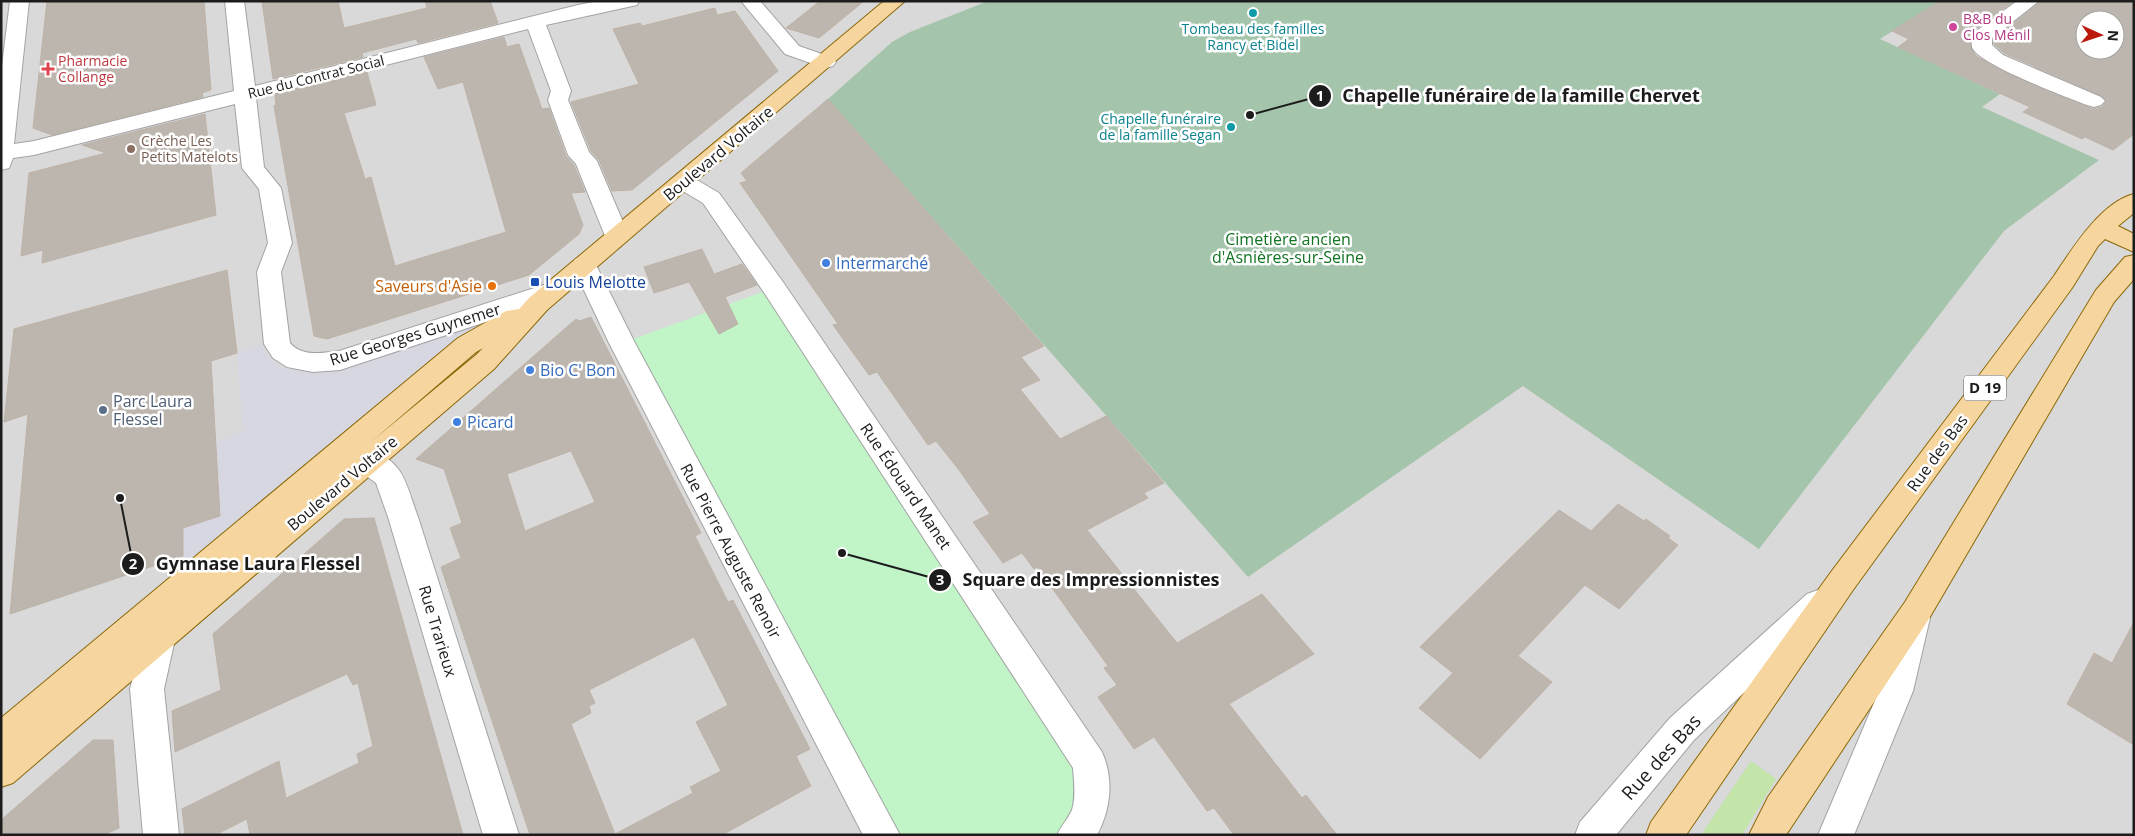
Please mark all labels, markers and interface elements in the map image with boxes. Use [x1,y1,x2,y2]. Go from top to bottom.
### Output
marker: Tombeau des familles Rancy et Bidel [1247,7,1259,19]
place label: B&B du Clos Ménil [1963,9,2030,44]
north arrow [2075,10,2125,60]
place label: Tombeau des familles Rancy et Bidel [1182,19,1325,54]
marker: B&B du Clos Ménil [1947,21,1959,33]
text: N [2104,30,2123,42]
street label: Rue du Contrat Social [246,50,386,103]
place label: Pharmacie Collange [58,51,127,86]
marker: Pharmacie Collange [42,63,54,75]
callout: Chapelle funéraire de la famille Chervet [1307,79,1710,112]
text: Chapelle funéraire de la famille Chervet [1342,83,1700,107]
text: 1 [1316,85,1324,105]
street label: Boulevard Voltaire [658,100,778,206]
place label: Chapelle funéraire de la famille Segan [1099,109,1221,144]
marker: Chapelle funéraire de la famille Segan [1225,121,1237,133]
place label: Crèche Les Petits Matelots [141,131,238,166]
marker: Crèche Les Petits Matelots [125,143,137,155]
park label: Cimetière ancien d'Asnières-sur-Seine [1212,228,1364,268]
place label: Intermarché [836,252,928,274]
marker: Intermarché [820,257,832,269]
place label: Louis Melotte [545,271,646,293]
place label: Saveurs d'Asie [375,275,482,297]
marker: Louis Melotte [529,276,541,288]
marker: Saveurs d'Asie [486,280,498,292]
street label: Rue Georges Guynemer [327,297,504,370]
place label: Bio C' Bon [540,359,616,381]
marker: Bio C' Bon [524,364,536,376]
road number: D 19 [1964,376,2006,400]
place label: Parc Laura Flessel [113,390,192,430]
marker: Parc Laura Flessel [97,404,109,416]
street label: Rue des Bas [1902,410,1972,496]
place label: Picard [467,411,514,433]
marker: Picard [451,416,463,428]
street label: Rue Édouard Manet [855,418,957,554]
street label: Boulevard Voltaire [282,430,402,536]
street label: Rue Pierre Auguste Renoir [675,460,787,643]
callout: Gymnase Laura Flessel [121,547,370,580]
text: Gymnase Laura Flessel [156,551,360,575]
text: 2 [129,553,138,573]
callout: Square des Impressionnistes [927,563,1229,596]
text: Square des Impressionnistes [962,567,1220,591]
text: 3 [936,569,944,589]
street label: Rue Trarieux [414,582,463,680]
street label: Rue des Bas [1615,708,1707,806]

